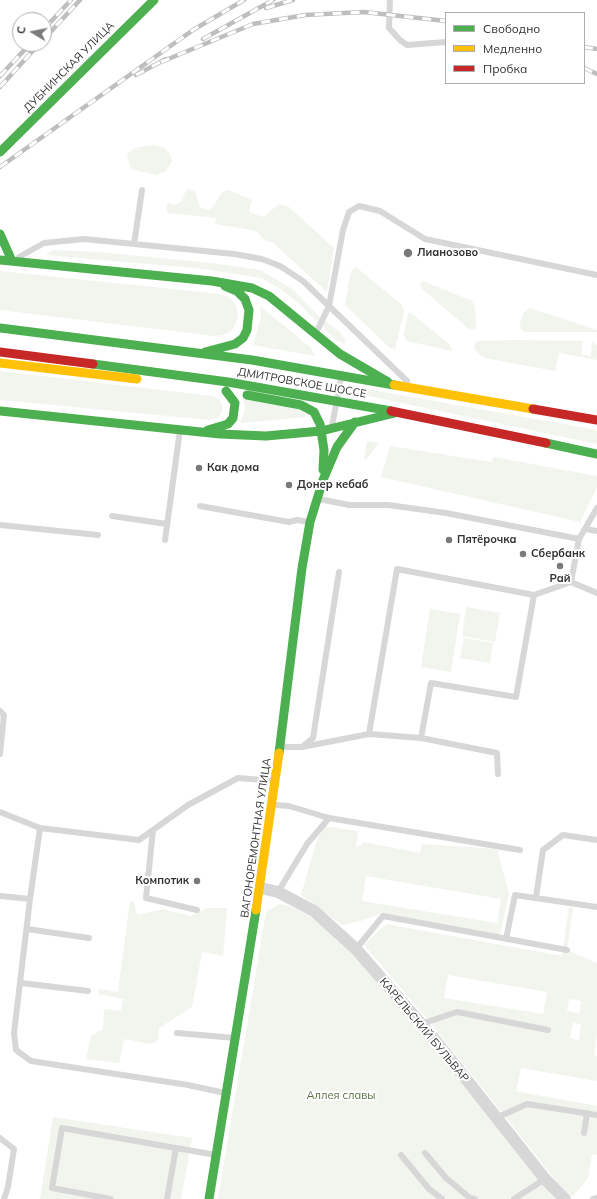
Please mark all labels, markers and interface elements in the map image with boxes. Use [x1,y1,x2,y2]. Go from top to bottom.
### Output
north arrow [12,12,52,52]
legend [445,12,585,84]
street label: ДУБНИНСКАЯ УЛИЦА [21,19,117,115]
text: Свободно [483,21,540,36]
text: Медленно [483,41,542,56]
text: Пробка [483,61,527,76]
place label: Лианозово [417,246,478,260]
marker: Лианозово [402,247,414,259]
street label: ДМИТРОВСКОЕ ШОССЕ [237,365,367,401]
place label: Как дома [207,461,259,475]
marker: Как дома [194,463,204,473]
place label: Донер кебаб [297,478,368,492]
marker: Донер кебаб [284,480,294,490]
place label: Пятёрочка [457,533,517,547]
marker: Пятёрочка [444,535,454,545]
place label: Сбербанк [531,547,585,561]
marker: Сбербанк [518,549,528,559]
marker: Рай [555,561,565,571]
place label: Рай [550,572,570,586]
street label: ВАГОНОРЕМОНТНАЯ УЛИЦА [238,757,274,919]
place label: Компотик [135,874,189,888]
marker: Компотик [192,876,202,886]
street label: КАРЕЛЬСКИЙ БУЛЬВАР [377,975,471,1085]
park label: Аллея славы [306,1089,376,1103]

